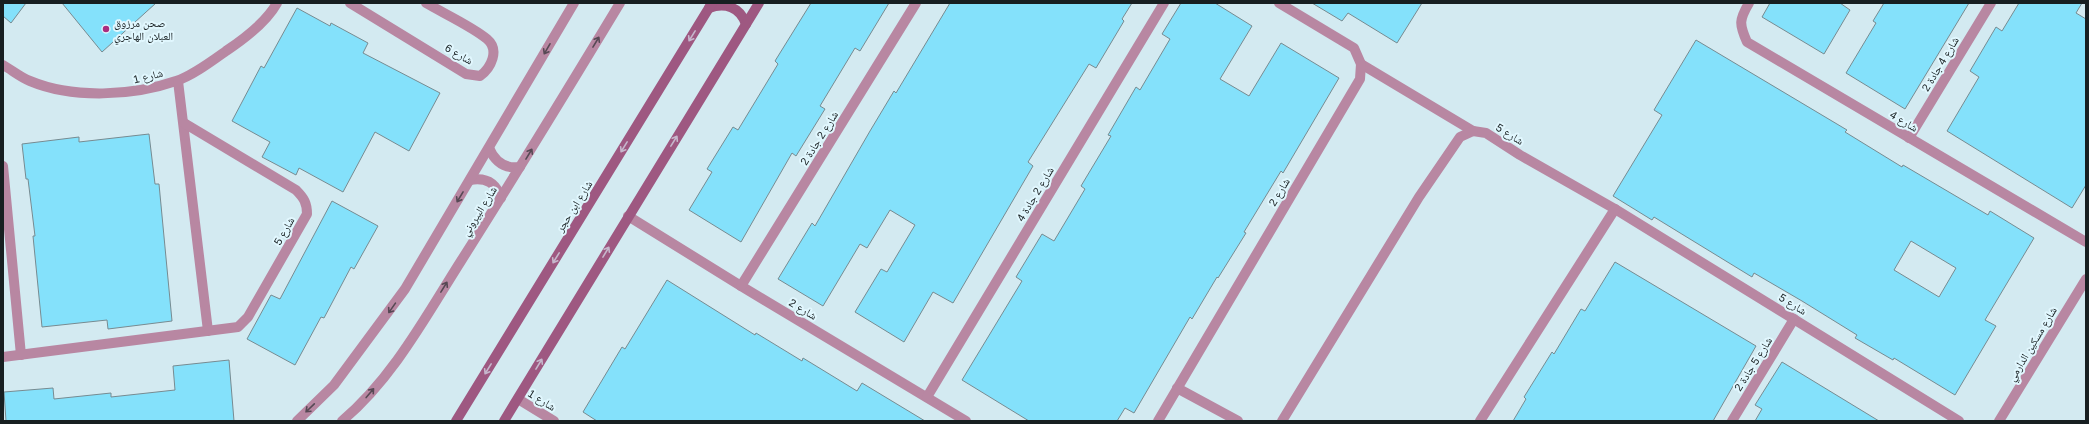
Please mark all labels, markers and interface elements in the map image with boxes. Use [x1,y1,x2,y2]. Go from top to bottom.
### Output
place label: صحن مرزوق العبلان الهاجري [114,17,173,45]
marker: صحن مرزوق العبلان الهاجري [101,24,111,34]
one-way arrow [688,30,696,41]
street label: شارع 4 جادة 2 [1919,35,1962,94]
one-way arrow [592,37,600,48]
street label: شارع 6 [442,41,475,68]
one-way arrow [542,43,550,55]
street label: شارع 1 [132,67,164,86]
street label: شارع 4 [1887,108,1920,135]
street label: شارع 2 جادة 2 [798,109,841,168]
street label: شارع 5 [1494,121,1526,148]
one-way arrow [670,135,678,147]
one-way arrow [620,141,628,152]
one-way arrow [525,148,533,160]
street label: شارع 2 جادة 4 [1014,165,1057,224]
street label: شارع 2 [1266,176,1293,209]
street label: شارع ابن حجر [553,178,595,235]
street label: شارع البيروني [459,184,501,240]
one-way arrow [455,191,463,203]
street label: شارع 5 [271,215,298,248]
one-way arrow [602,247,610,258]
one-way arrow [552,252,560,264]
one-way arrow [441,281,449,293]
street label: شارع 5 [1777,291,1809,318]
street label: شارع 2 [786,296,819,323]
one-way arrow [388,302,396,313]
street label: شارع مسكين الدارمي [2005,305,2061,385]
street label: شارع 5 جادة 2 [1732,335,1775,394]
one-way arrow [535,359,543,370]
one-way arrow [484,363,492,375]
street label: شارع 1 [526,387,558,414]
one-way arrow [365,388,374,399]
one-way arrow [305,404,315,413]

